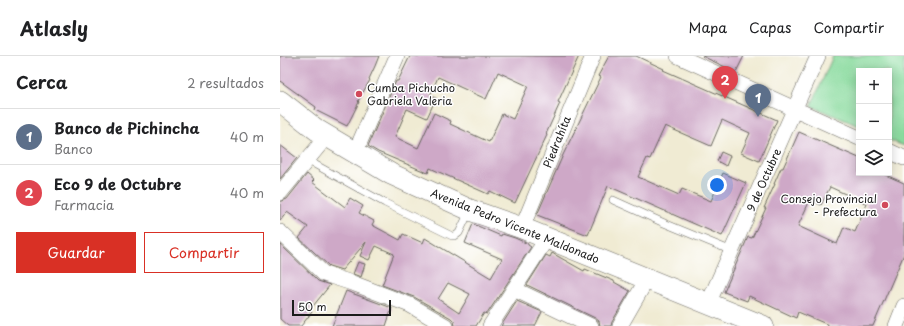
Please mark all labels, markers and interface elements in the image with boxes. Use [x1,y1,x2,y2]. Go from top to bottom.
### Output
text: Atlasly [20,14,88,42]
text: Mapa [689,17,727,38]
text: Capas [749,17,791,38]
text: Compartir [813,17,884,38]
pin: 2 [712,66,738,99]
map controls [856,68,892,176]
button: + [856,68,892,104]
text: Cerca [16,69,67,95]
text: 2 resultados [187,73,264,92]
place label: Cumba Pichucho Gabriela Valeria [367,79,455,109]
pin: 1 [745,84,771,117]
marker: Cumba Pichucho Gabriela Valeria [354,89,364,99]
button: − [856,104,892,140]
street label: Piedrahíta [538,113,575,170]
text: Banco de Pichincha [54,116,200,139]
text: 1 [26,127,32,146]
text: 40 m [230,127,264,146]
text: Banco [54,139,93,158]
button: layers [856,140,892,176]
street label: 9 de Octubre [742,145,785,214]
text: Eco 9 de Octubre [54,172,181,195]
your location [707,175,727,195]
text: 2 [24,183,34,202]
text: 40 m [230,183,264,202]
street label: Avenida Pedro Vicente Maldonado [428,184,602,267]
place label: Consejo Provincial - Prefectura [781,190,877,220]
text: Farmacia [54,195,114,214]
marker: Consejo Provincial - Prefectura [880,200,890,210]
button: Guardar [16,232,136,273]
button: Compartir [144,232,264,273]
scale bar [292,298,391,317]
text: 50 m [298,298,327,315]

